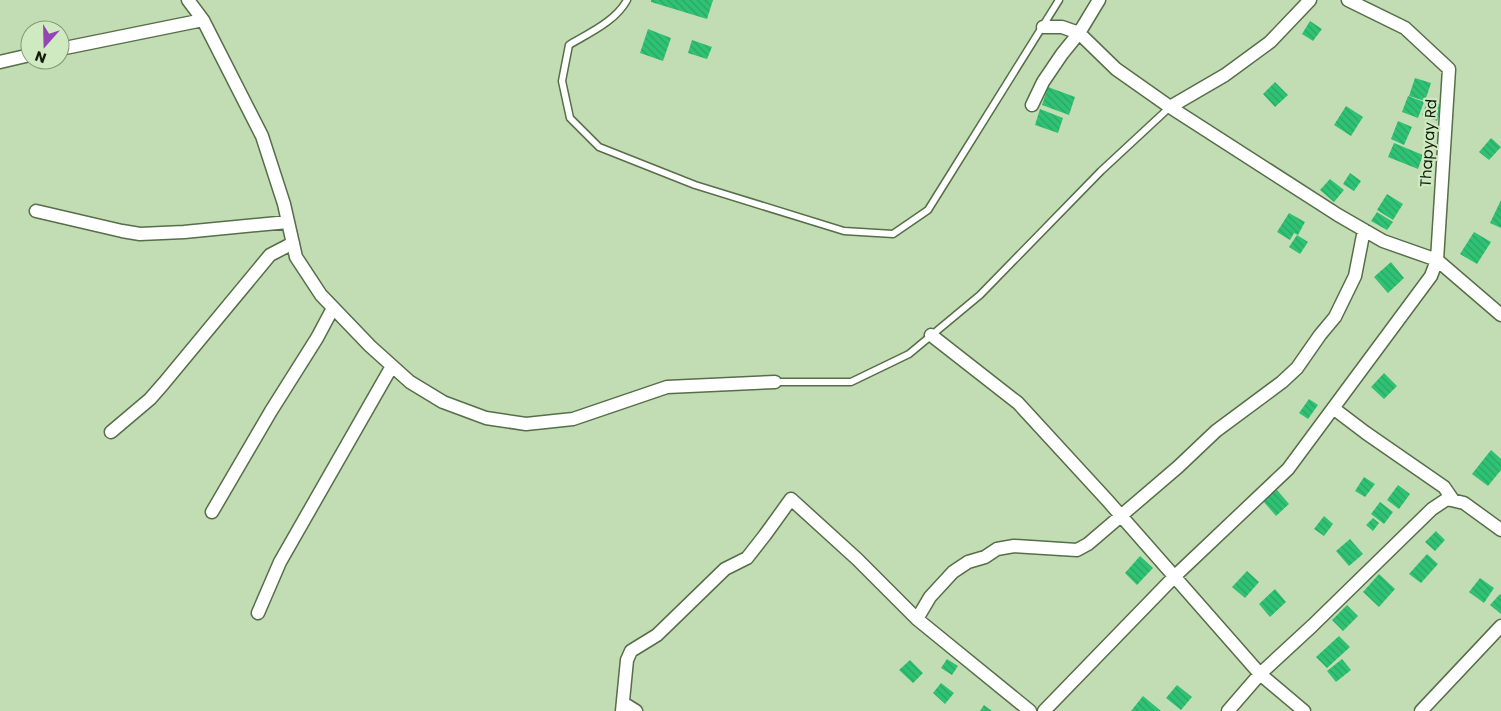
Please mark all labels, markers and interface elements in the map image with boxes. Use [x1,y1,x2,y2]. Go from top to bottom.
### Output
north arrow [20,20,70,70]
text: N [32,46,49,68]
street label: Thapyay Rd [1414,98,1442,188]

